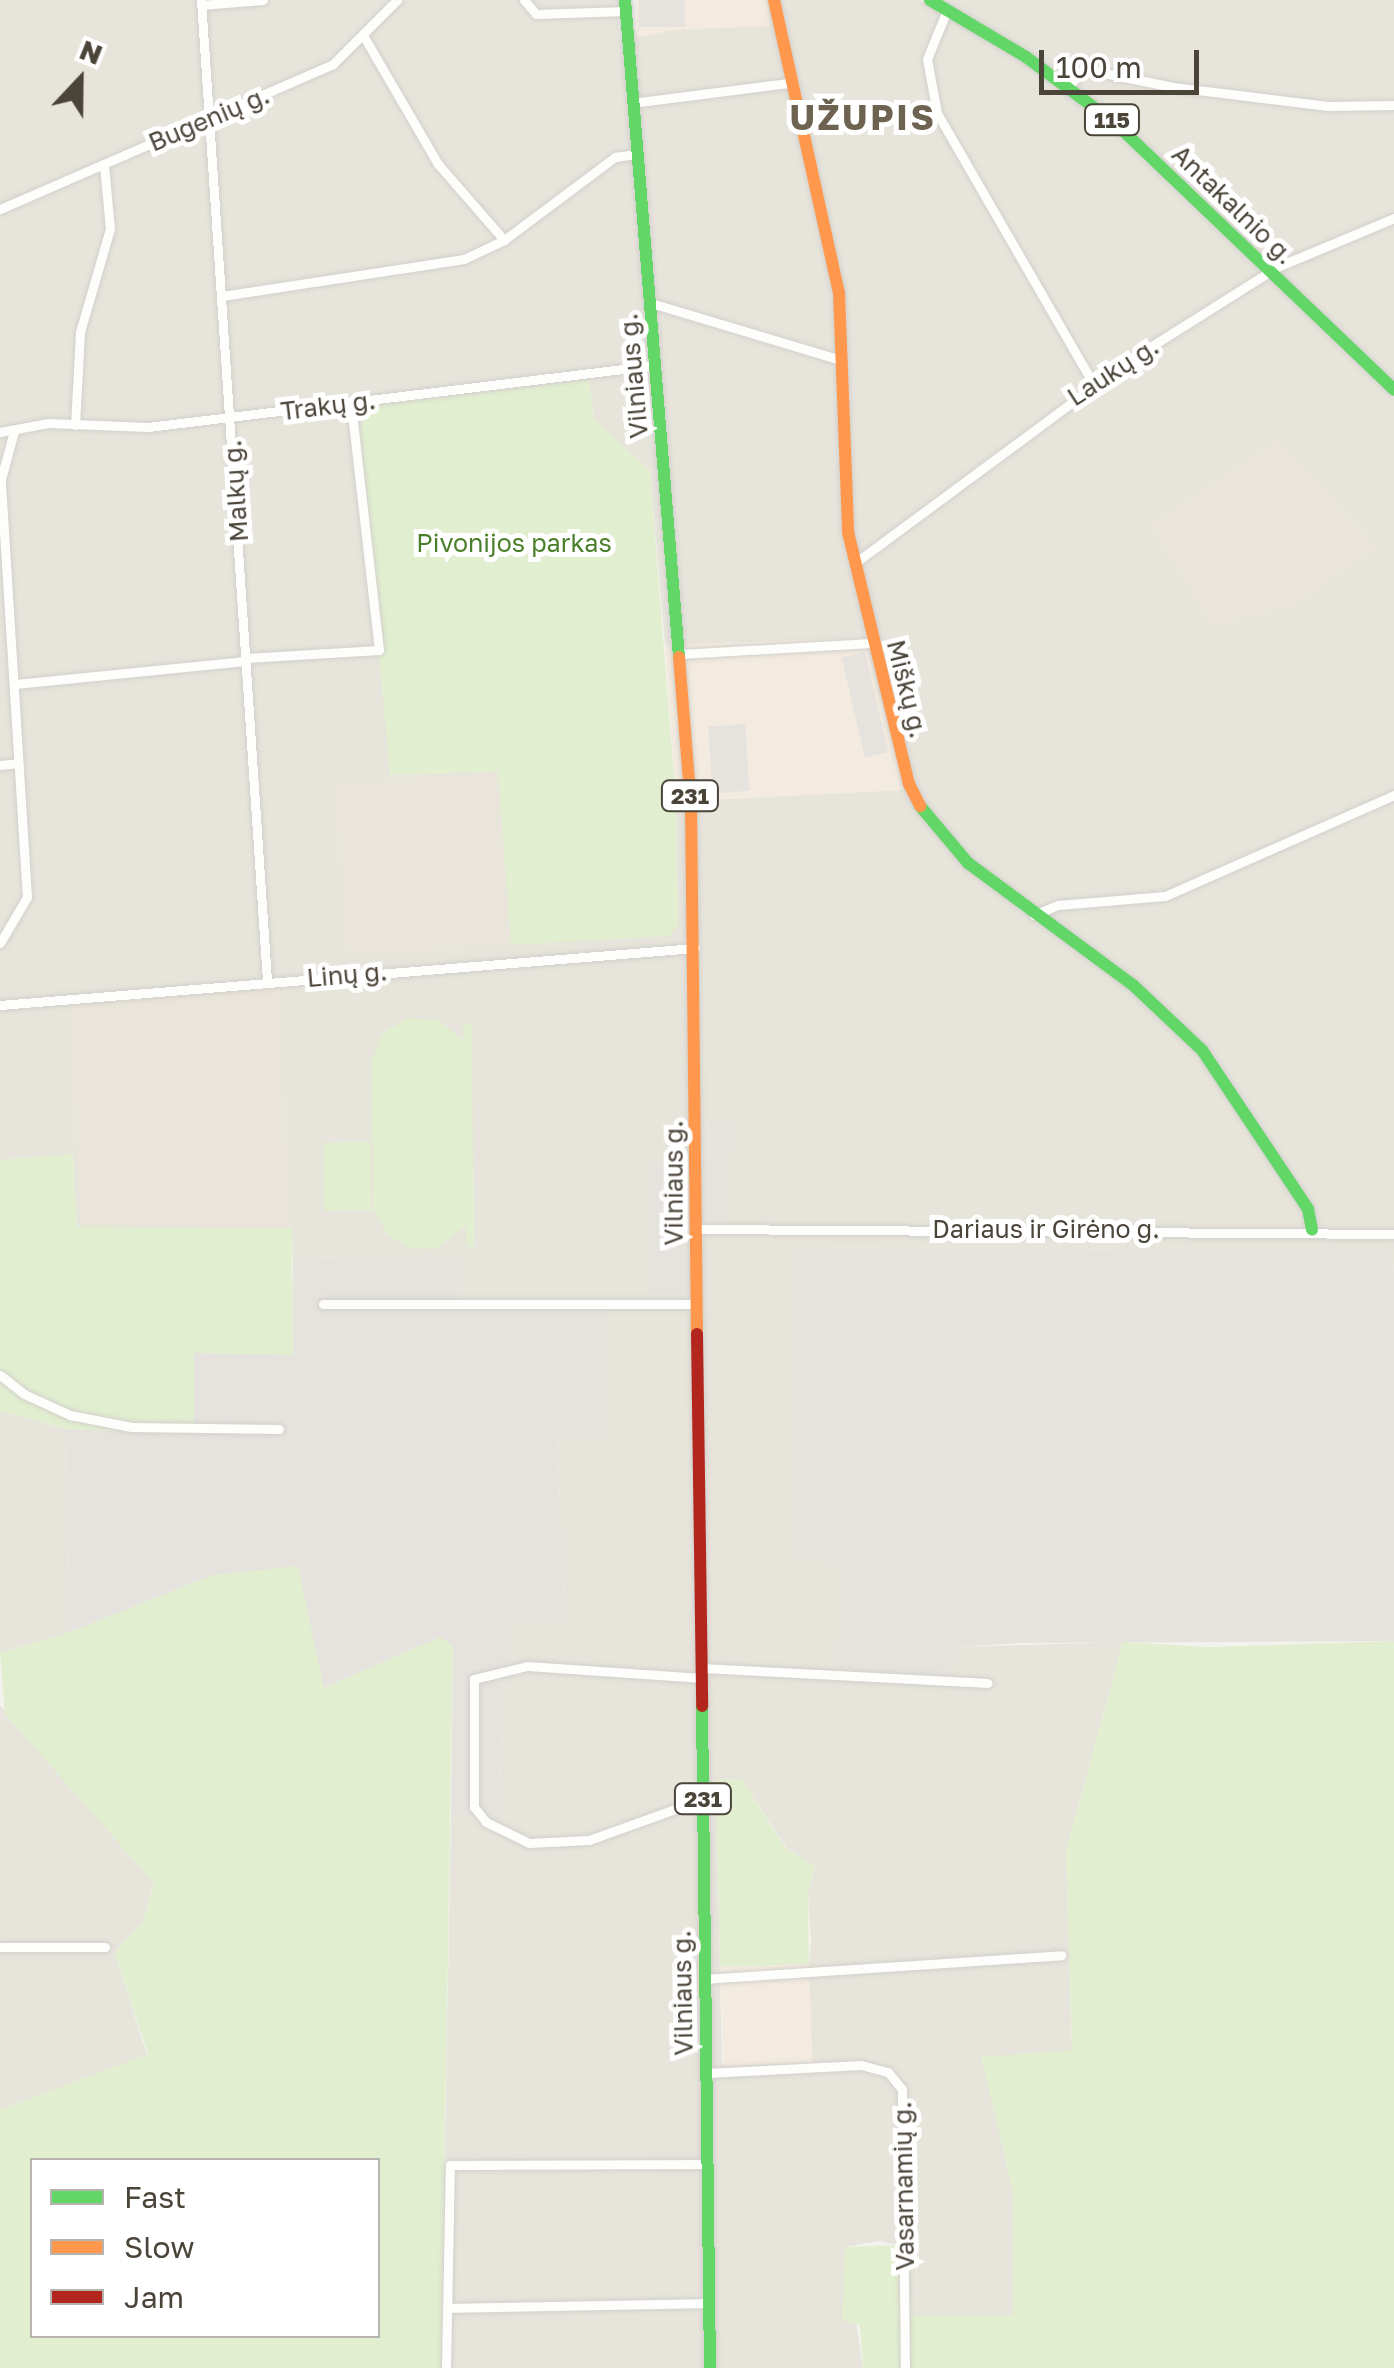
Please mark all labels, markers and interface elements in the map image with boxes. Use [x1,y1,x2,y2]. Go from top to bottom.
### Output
north arrow [30,30,130,130]
scale bar [1044,30,1204,92]
text: N [75,32,107,71]
text: 100 m [1056,49,1142,85]
street label: Bugenių g. [144,80,274,158]
district label: UŽUPIS [790,96,936,138]
road number: 115 [1082,103,1142,137]
street label: Antakalnio g. [1166,139,1300,271]
street label: Vilniaus g. [614,312,654,440]
street label: Laukų g. [1062,332,1164,412]
street label: Trakų g. [279,385,377,427]
street label: Malkų g. [217,439,255,543]
park label: Pivonijos parkas [416,528,612,558]
street label: Miškų g. [880,637,934,741]
road number: 231 [660,779,720,813]
street label: Linų g. [306,957,388,993]
street label: Vilniaus g. [659,1120,689,1246]
street label: Dariaus ir Girėno g. [932,1214,1160,1244]
road number: 231 [673,1782,733,1816]
street label: Vilniaus g. [667,1930,699,2056]
street label: Vasarnamių g. [888,2101,920,2271]
legend [30,2158,380,2338]
text: Fast [124,2179,186,2215]
text: Slow [124,2229,195,2265]
text: Jam [124,2279,184,2315]

